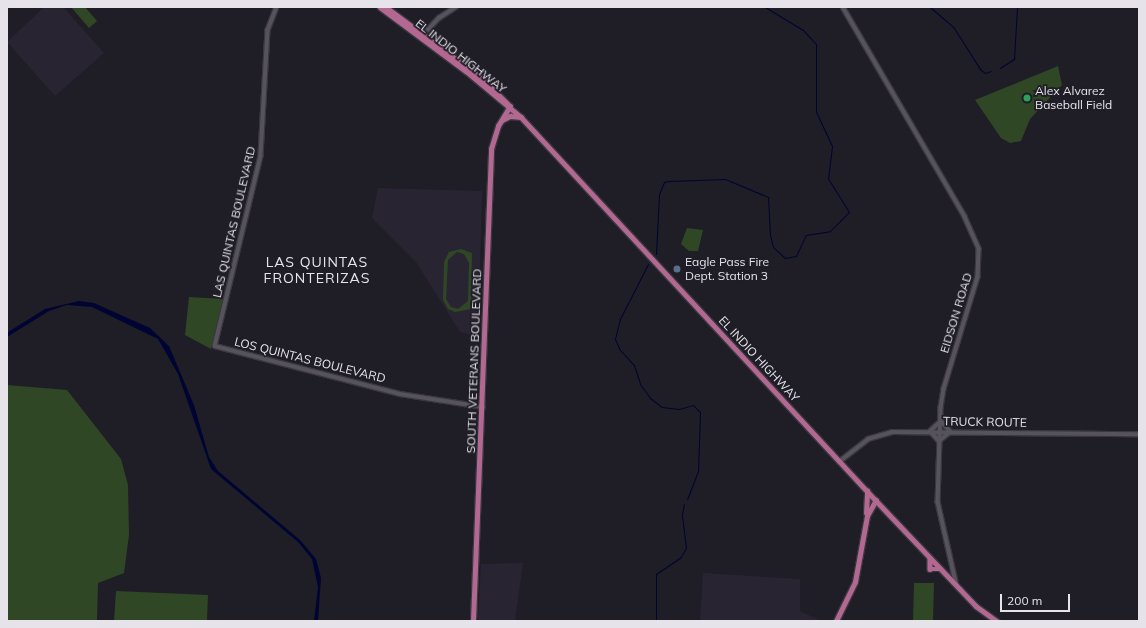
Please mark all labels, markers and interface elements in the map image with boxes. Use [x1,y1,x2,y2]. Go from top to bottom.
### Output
street label: EL INDIO HIGHWAY [413,16,509,96]
place label: Alex Alvarez Baseball Field [1035,84,1112,112]
marker: Alex Alvarez Baseball Field [1022,93,1032,103]
street label: LAS QUINTAS BOULEVARD [210,145,258,299]
district label: LAS QUINTAS FRONTERIZAS [264,254,370,286]
place label: Eagle Pass Fire Dept. Station 3 [685,255,769,283]
marker: Eagle Pass Fire Dept. Station 3 [672,264,682,274]
street label: SOUTH VETERANS BOULEVARD [464,268,484,454]
street label: EIDSON ROAD [937,271,975,355]
street label: EL INDIO HIGHWAY [716,313,802,405]
street label: LOS QUINTAS BOULEVARD [233,334,387,386]
street label: TRUCK ROUTE [943,414,1027,430]
scale bar [1002,586,1072,612]
text: 200 m [1007,593,1042,608]

